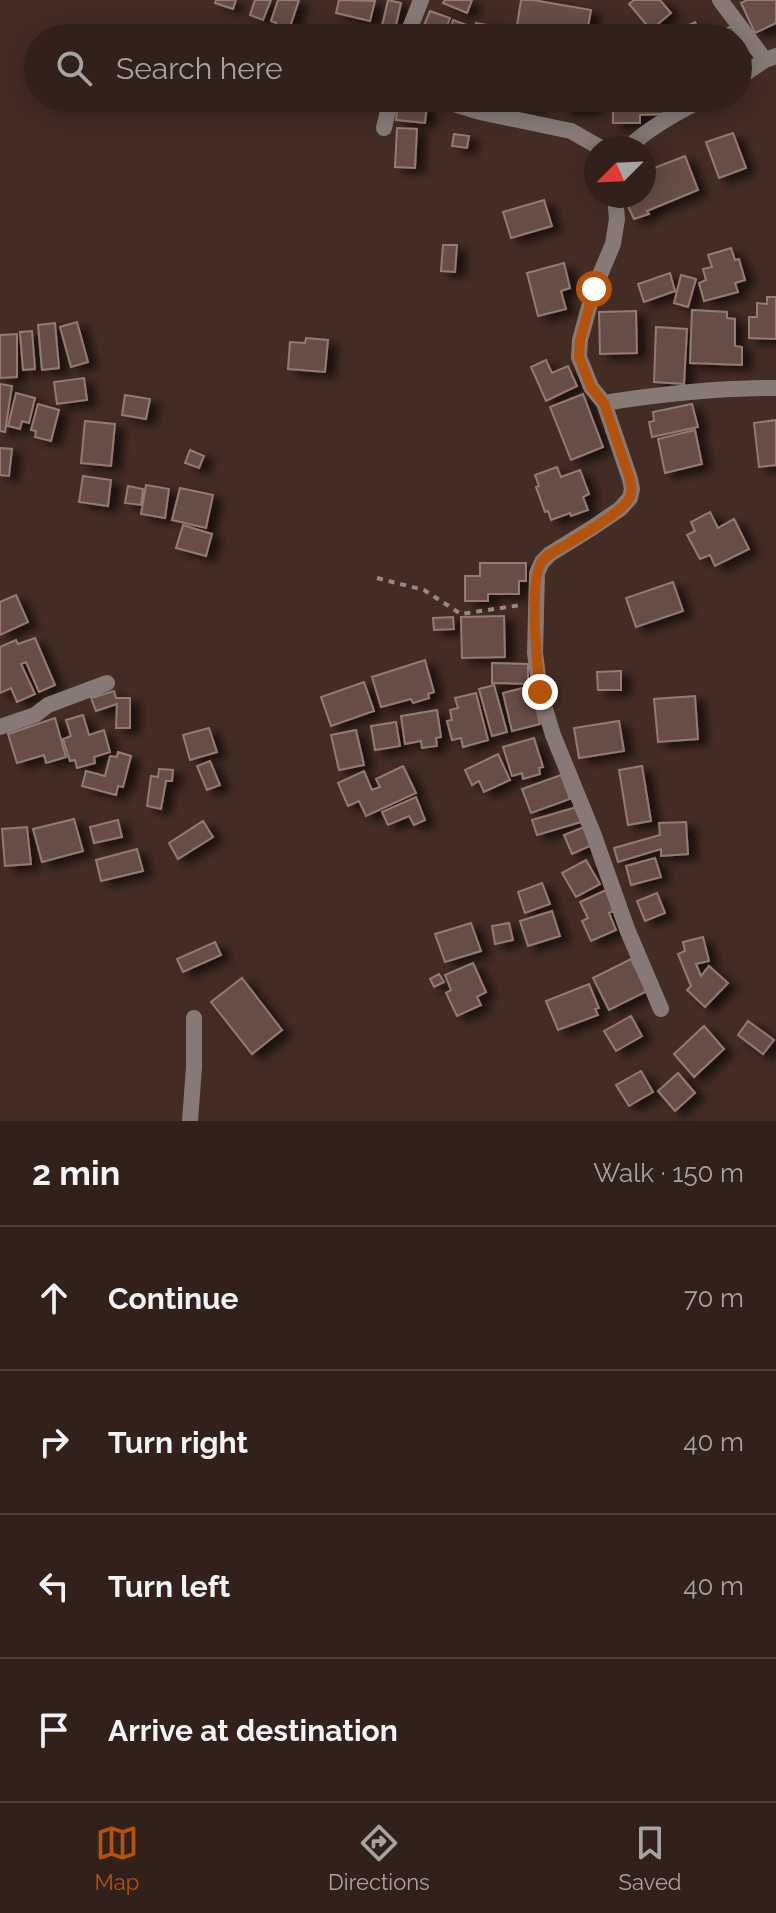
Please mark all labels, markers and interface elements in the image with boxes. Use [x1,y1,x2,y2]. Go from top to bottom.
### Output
search box [24,24,752,112]
icon: search [52,46,96,90]
text: Search here [116,51,283,86]
north arrow [584,136,656,208]
route start [576,271,612,307]
route end [522,674,558,710]
text: 2 min [32,1153,120,1193]
text: Walk · 150 m [593,1158,744,1188]
icon: ahead [32,1276,76,1320]
text: Continue [108,1281,239,1316]
text: 70 m [684,1283,744,1313]
icon: right [32,1420,76,1464]
text: Turn right [108,1425,248,1460]
text: 40 m [683,1427,744,1457]
icon: left [32,1564,76,1608]
text: Turn left [108,1569,230,1604]
text: 40 m [683,1571,744,1601]
icon: arrive [32,1708,76,1752]
text: Arrive at destination [108,1713,398,1748]
tab: Map [94,1821,139,1895]
tab: Directions [328,1821,430,1895]
tab: Saved [619,1821,682,1895]

